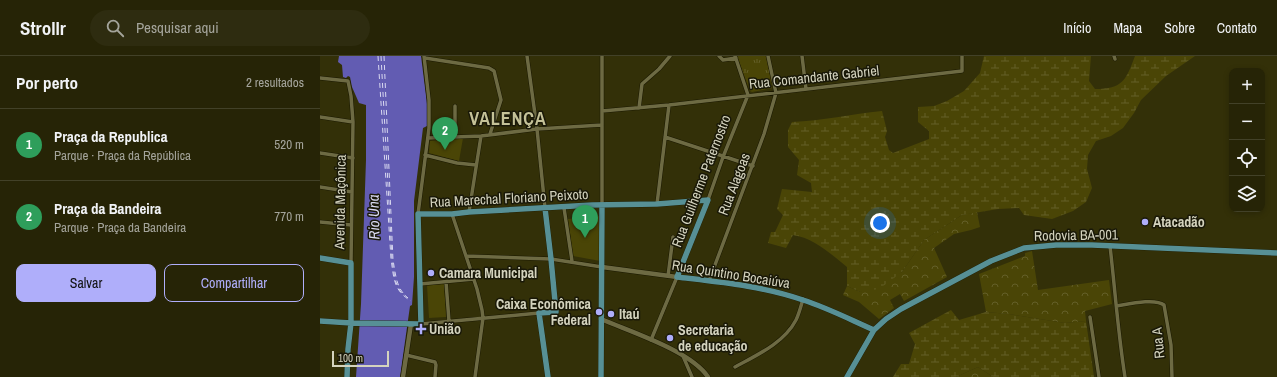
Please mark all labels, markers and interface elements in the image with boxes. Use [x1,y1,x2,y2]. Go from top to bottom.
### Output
search box [90,10,370,46]
text: Strollr [20,15,66,41]
icon: search [104,17,126,39]
text: Pesquisar aqui [136,17,219,38]
text: Início [1063,19,1091,37]
text: Mapa [1113,19,1142,37]
text: Sobre [1164,19,1195,37]
text: Contato [1217,19,1257,37]
street label: Rua Comandante Gabriel [748,61,880,93]
map controls [1229,68,1265,212]
button: + [1229,68,1265,104]
text: Por perto [16,71,78,94]
text: 2 resultados [246,74,304,91]
button: − [1229,104,1265,140]
district label: VALENÇA [469,106,547,131]
street label: Rua Guilherme Paternostro [667,112,735,250]
pin: 2 [432,117,458,150]
text: Praça da Republica [54,126,168,147]
text: 1 [26,136,32,153]
text: 520 m [274,136,304,153]
button: locate [1229,140,1265,176]
text: Parque · Praça da República [54,147,191,164]
street label: Rua Alagoas [714,150,754,218]
street label: Avenida Maçônica [330,154,350,251]
button: layers [1229,176,1265,212]
street label: Rua Marechal Floriano Peixoto [429,185,589,211]
water label: Rio Una [363,194,384,240]
text: Praça da Bandeira [54,198,161,219]
pin: 1 [572,205,598,238]
text: 2 [26,208,32,225]
text: 770 m [274,208,304,225]
your location [870,213,890,233]
place label: Atacadão [1153,213,1205,231]
marker: Atacadão [1140,217,1150,227]
text: Parque · Praça da Bandeira [54,219,186,236]
street label: Rodovia BA-001 [1034,225,1119,245]
street label: Rua Quintino Bocaiúva [671,256,792,292]
button: Salvar [16,264,156,302]
button: Compartilhar [164,264,304,302]
place label: Camara Municipal [439,264,537,282]
marker: Camara Municipal [426,268,436,278]
place label: Caixa Econômica Federal [496,295,592,329]
place label: Itaú [619,305,639,323]
marker: Caixa Econômica Federal [594,307,604,317]
marker: Itaú [606,309,616,319]
place label: União [429,320,461,338]
place label: Secretaria de educação [678,321,748,355]
marker: União [416,324,426,334]
street label: Rua A [1147,326,1169,359]
marker: Secretaria de educação [665,333,675,343]
scale bar [332,349,389,368]
text: 100 m [338,351,363,365]

